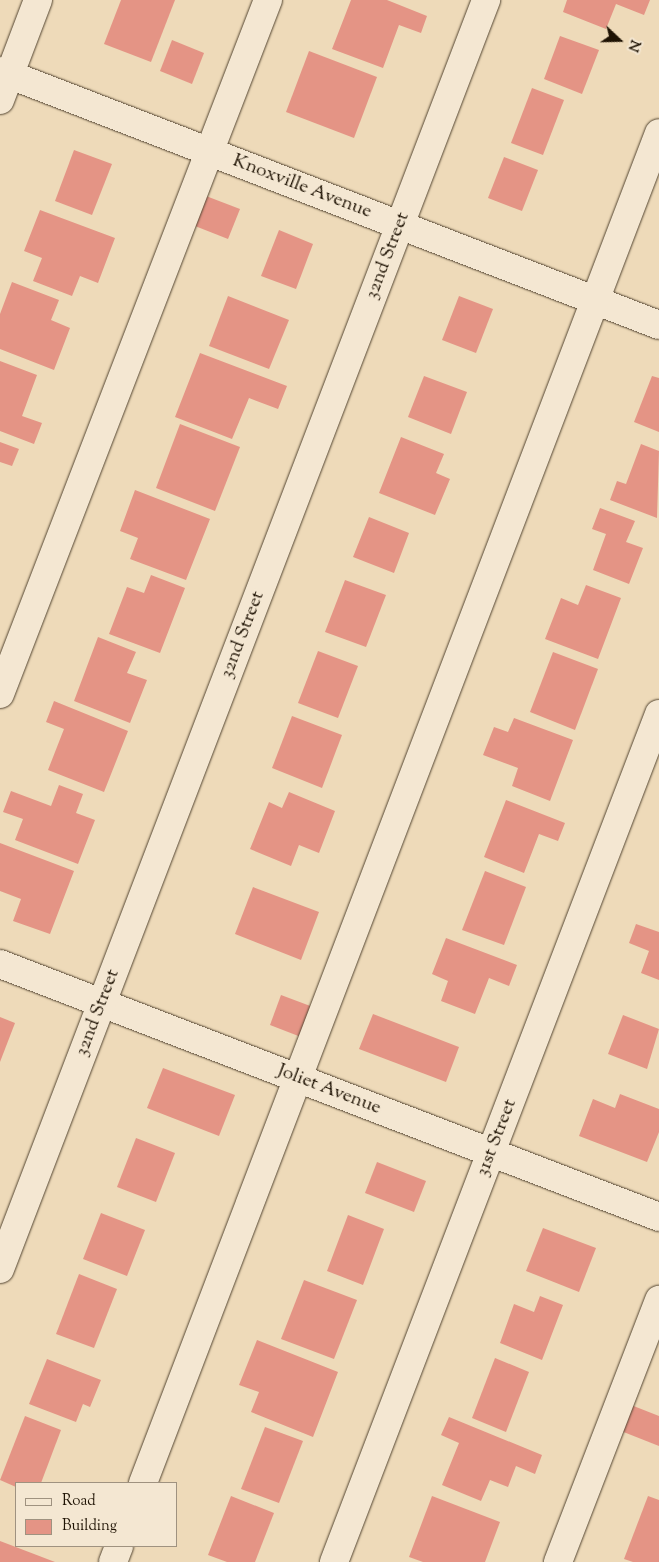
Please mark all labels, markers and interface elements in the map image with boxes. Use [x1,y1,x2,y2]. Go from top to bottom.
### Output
north arrow [594,15,644,65]
text: N [622,37,644,54]
street label: Knoxville Avenue [229,150,375,224]
street label: 32nd Street [361,209,415,303]
street label: 32nd Street [216,588,270,682]
street label: 32nd Street [71,966,125,1060]
street label: Joliet Avenue [274,1060,384,1120]
street label: 31st Street [472,1096,522,1180]
legend [15,1482,178,1547]
text: Road [62,1491,96,1512]
text: Building [62,1516,117,1537]

